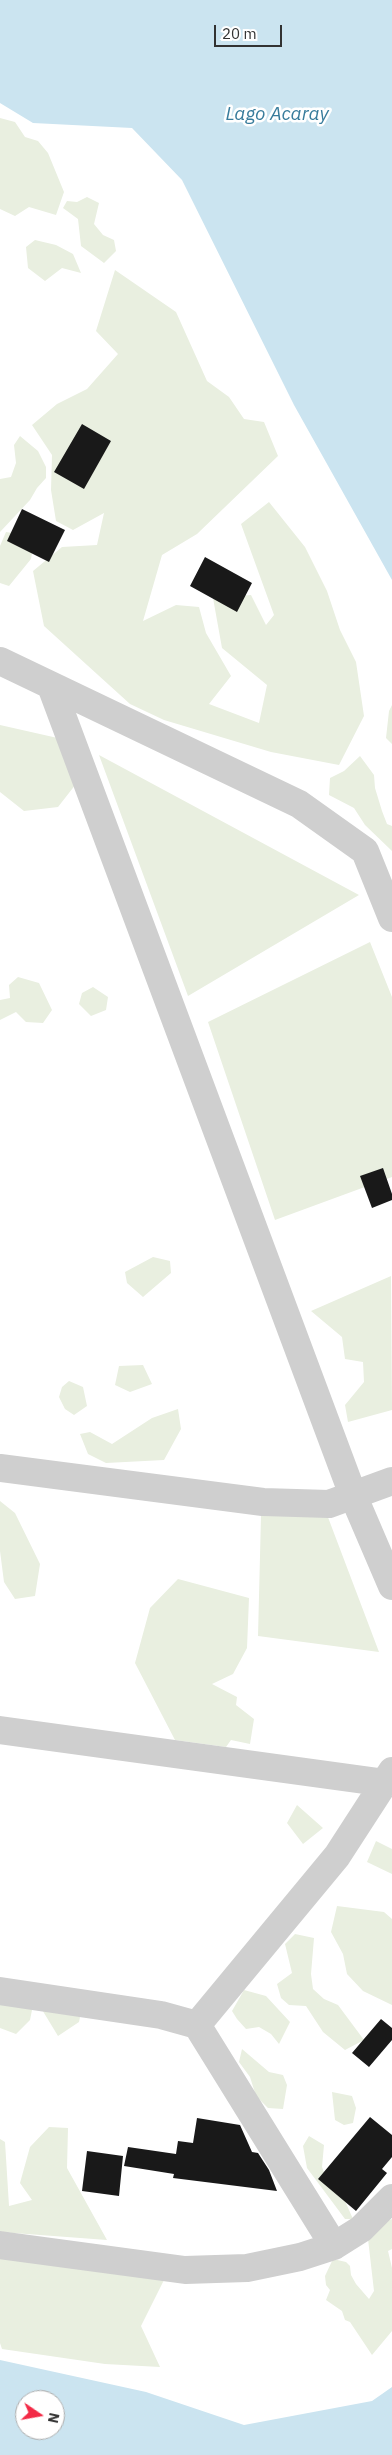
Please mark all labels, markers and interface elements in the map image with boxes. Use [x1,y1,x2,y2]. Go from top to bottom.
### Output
scale bar [217,15,284,47]
text: 20 m [222,24,257,43]
water label: Lago Acaray [225,104,329,126]
north arrow [15,2390,65,2440]
text: N [44,2411,64,2425]

